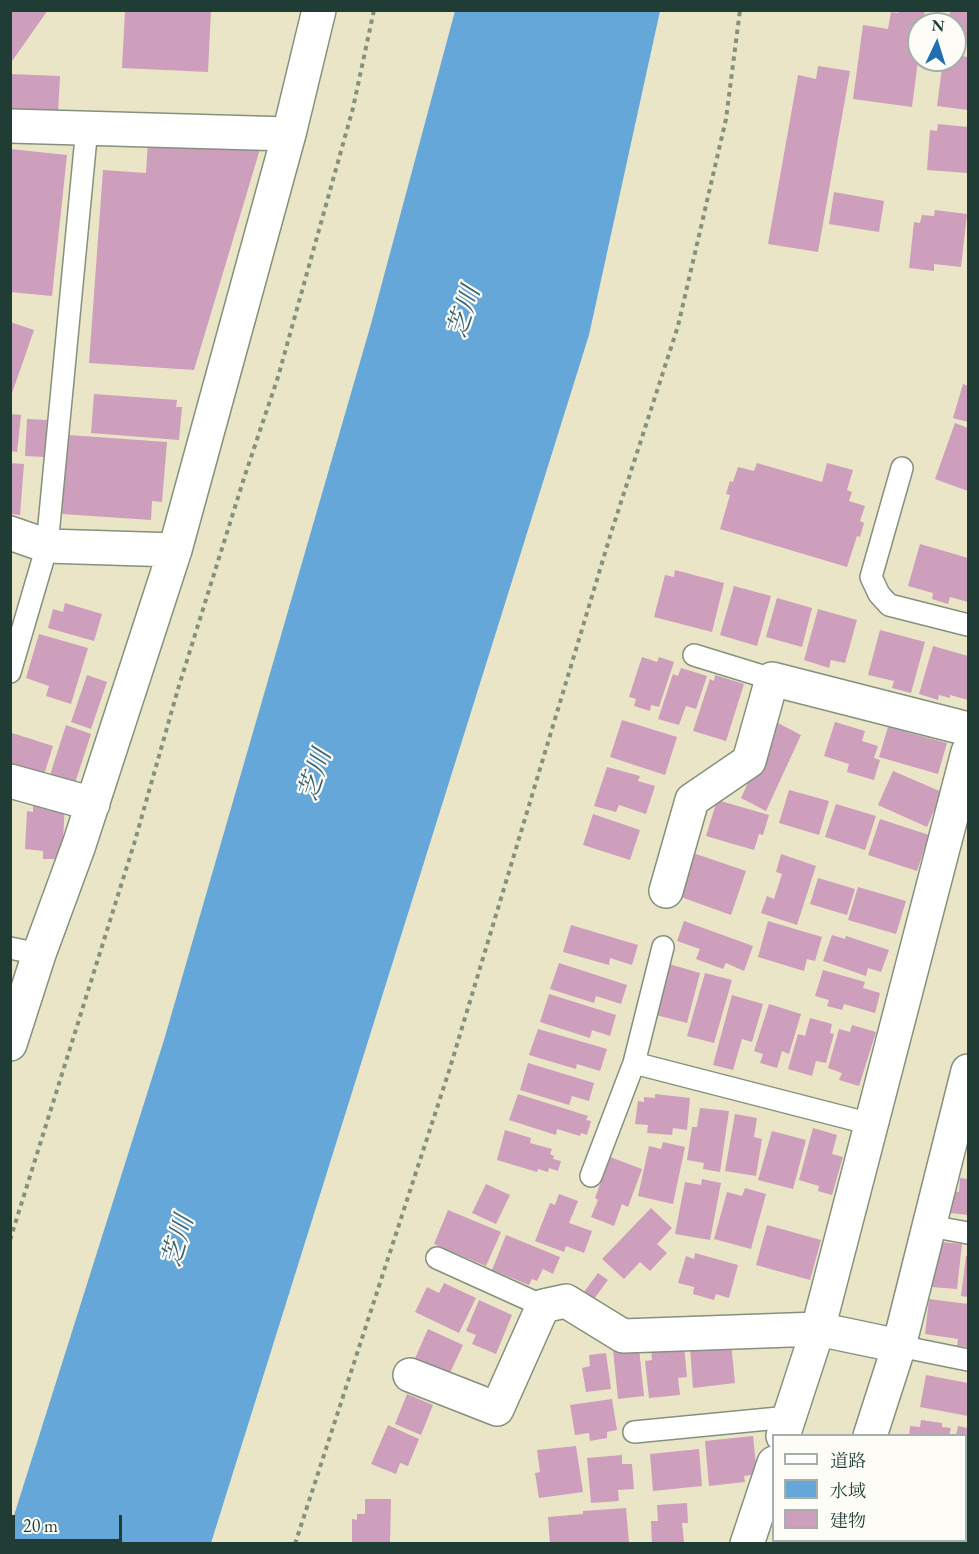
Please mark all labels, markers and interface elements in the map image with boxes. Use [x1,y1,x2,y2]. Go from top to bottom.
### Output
north arrow [907,12,967,72]
text: N [931,15,945,36]
water label: 芝川 [442,282,488,342]
water label: 芝川 [293,745,339,805]
water label: 芝川 [157,1212,201,1270]
legend [772,1434,967,1542]
text: 道路 [830,1449,866,1472]
text: 水域 [830,1479,866,1502]
scale bar [15,1503,124,1541]
text: 建物 [830,1509,866,1532]
text: 20 m [23,1514,58,1537]

